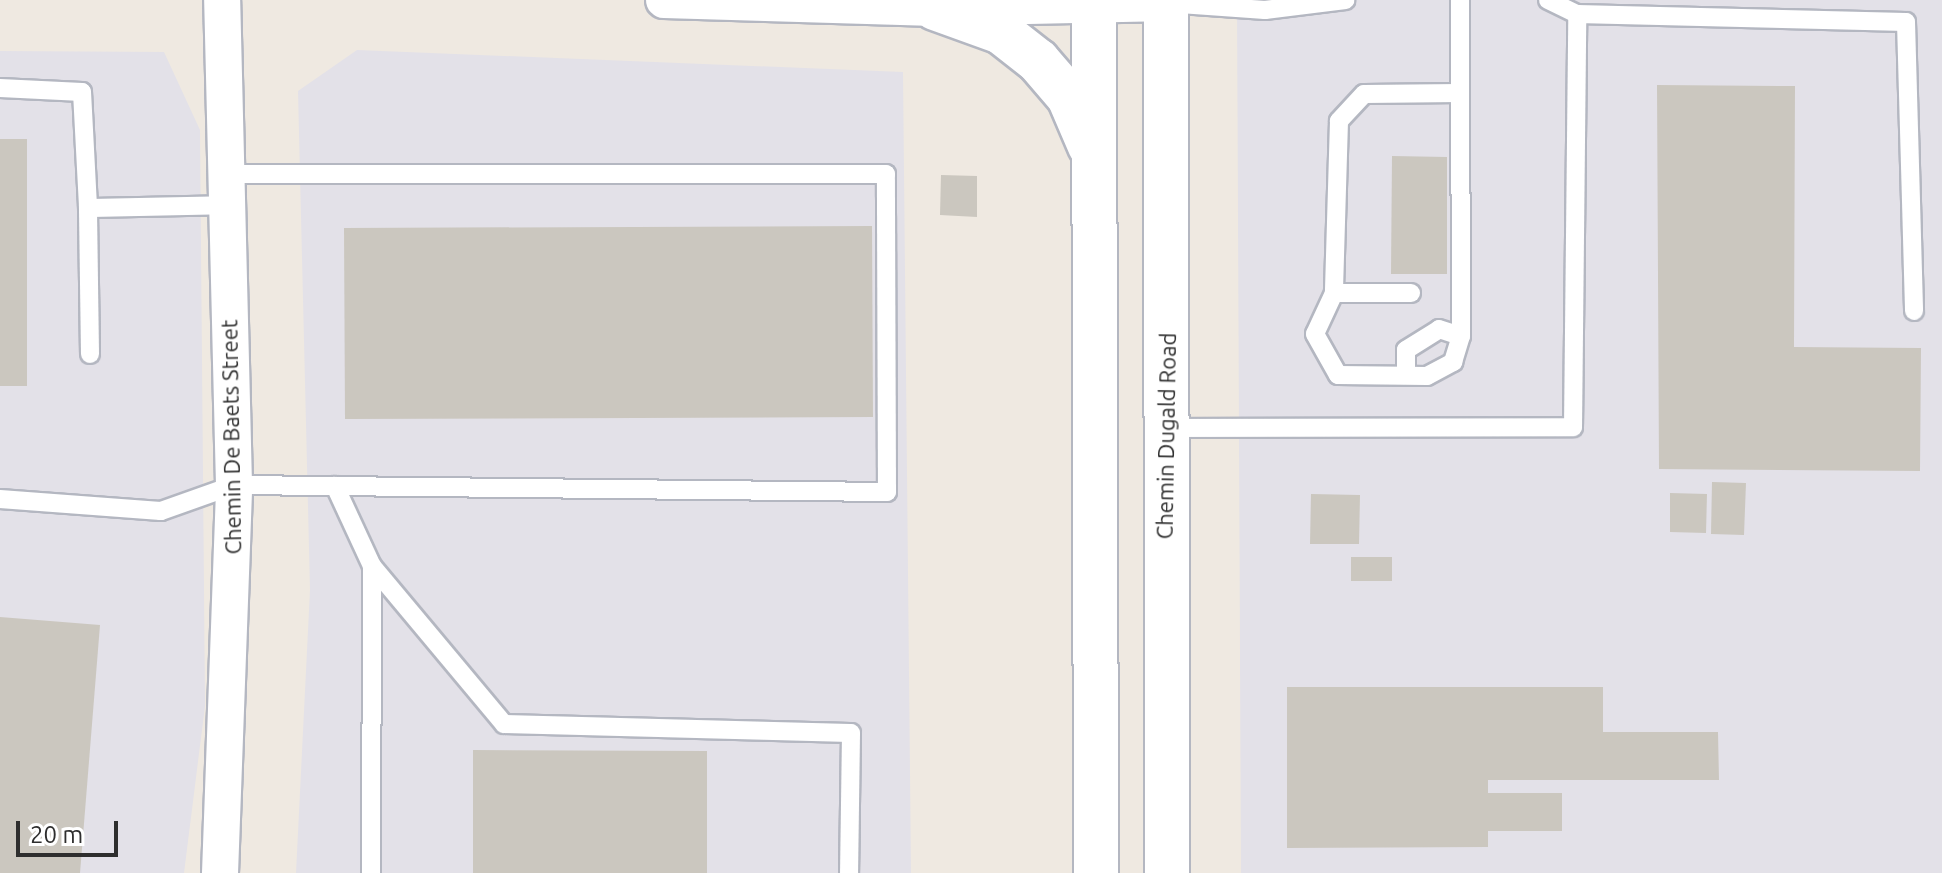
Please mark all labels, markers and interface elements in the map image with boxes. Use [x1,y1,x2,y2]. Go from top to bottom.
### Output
street label: Chemin De Baets Street [216,319,246,555]
street label: Chemin Dugald Road [1151,333,1181,539]
scale bar [20,805,122,855]
text: 20 m [30,821,83,848]

